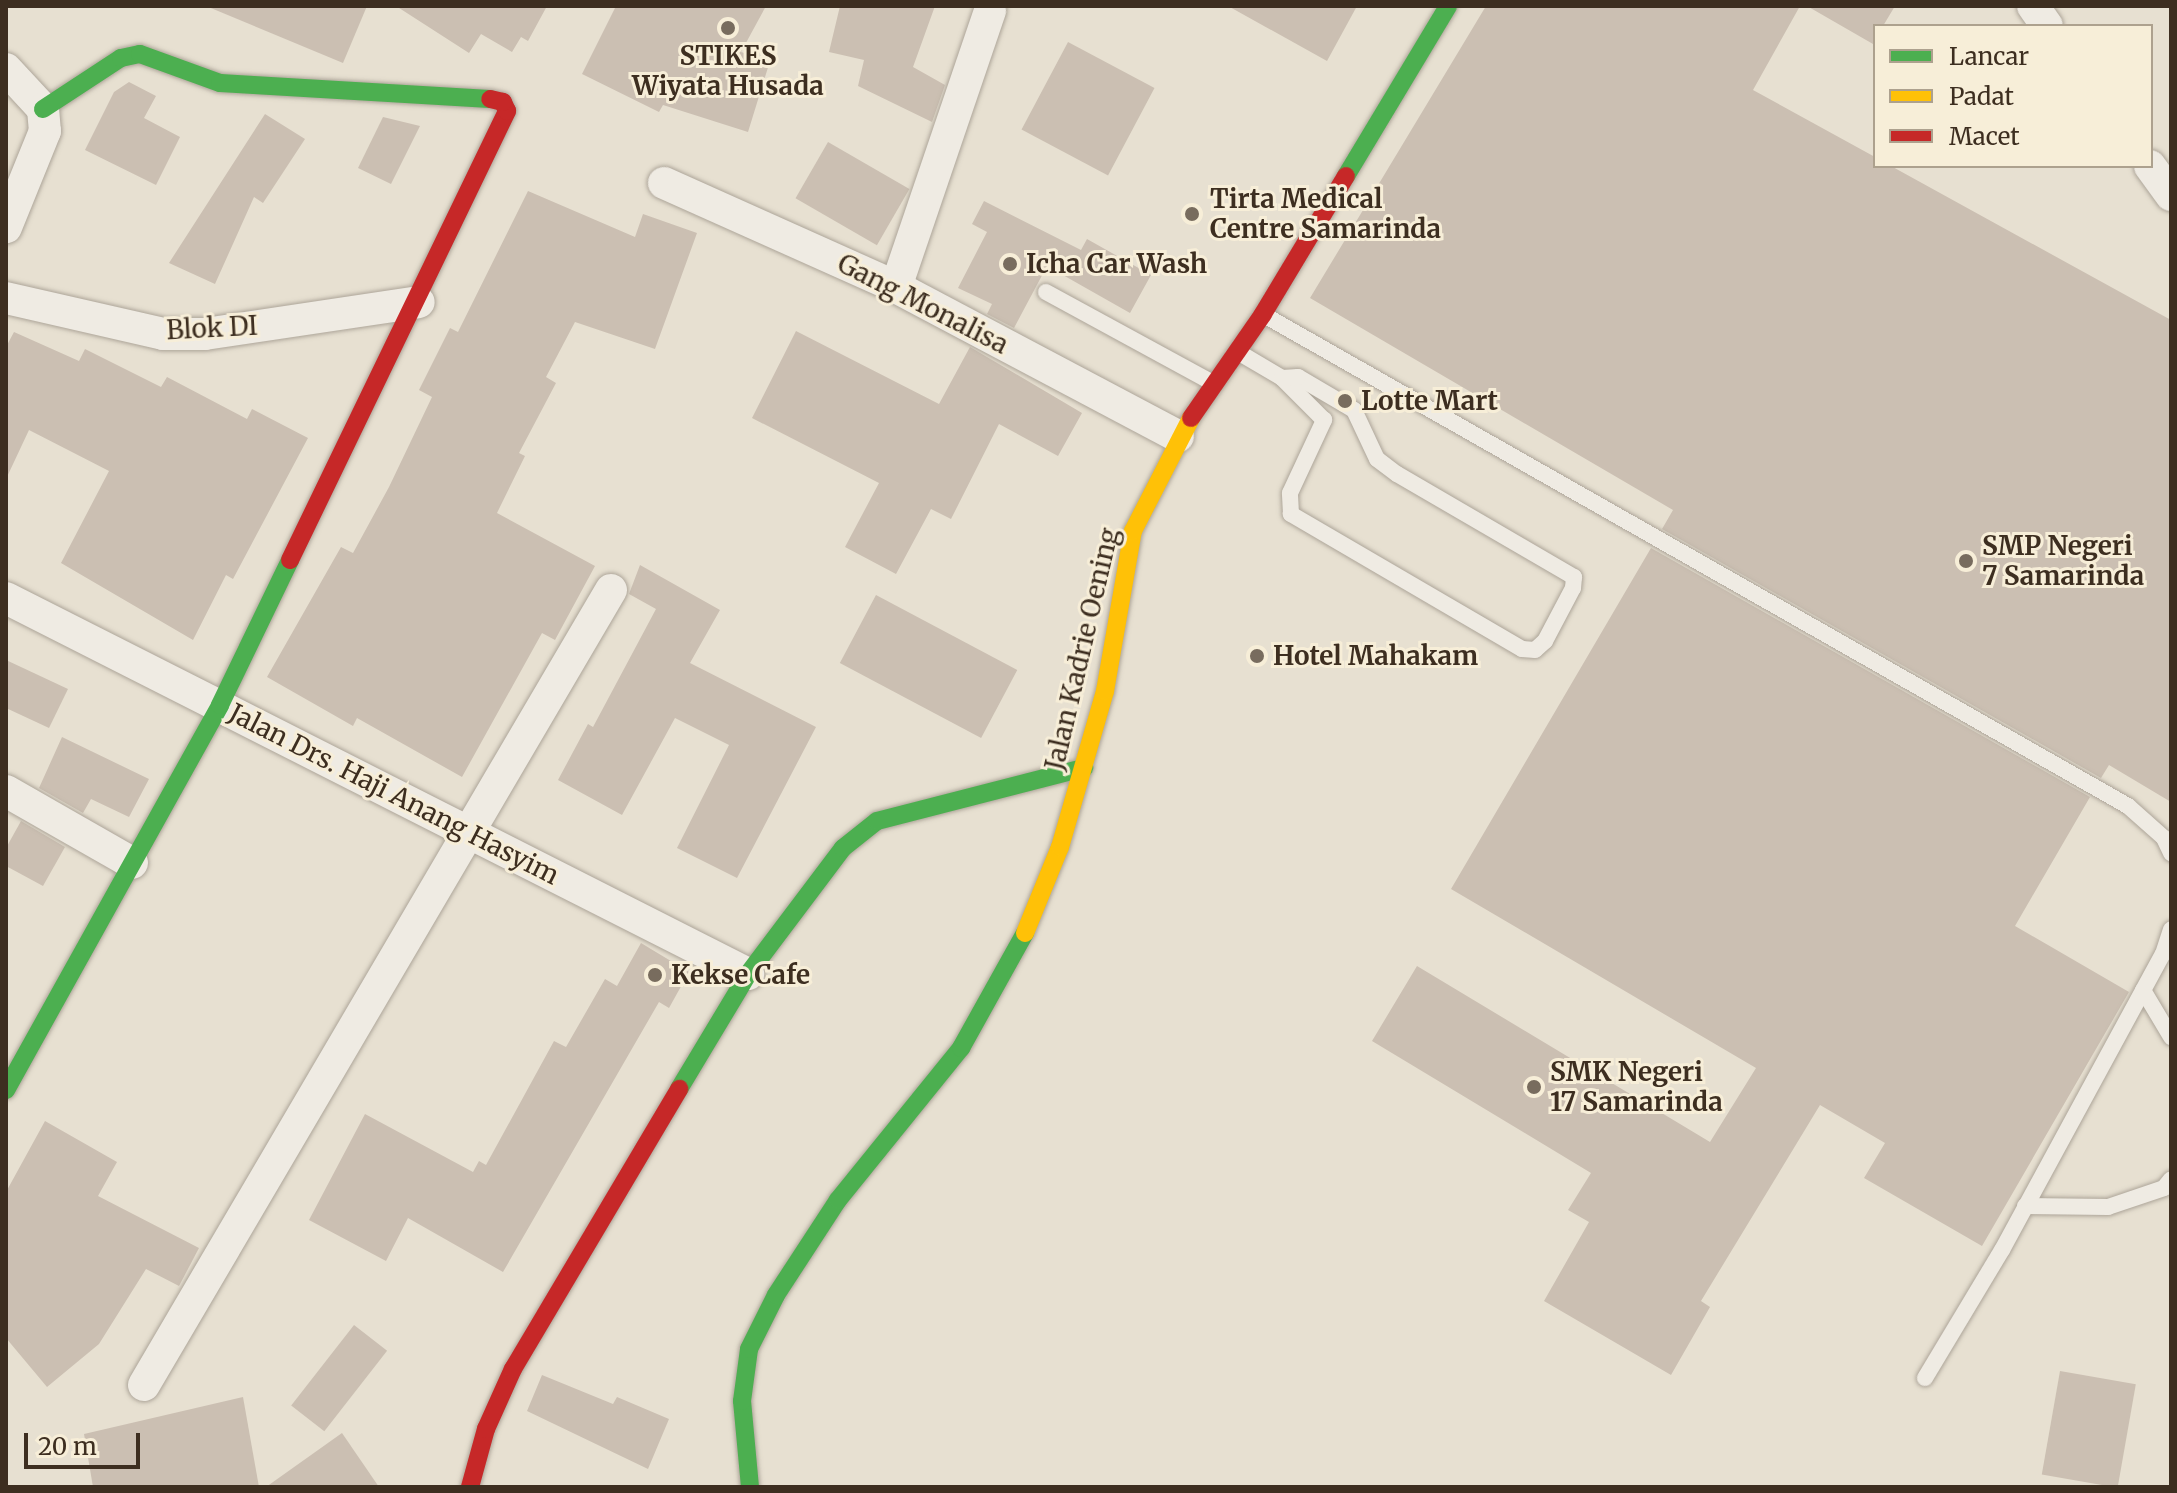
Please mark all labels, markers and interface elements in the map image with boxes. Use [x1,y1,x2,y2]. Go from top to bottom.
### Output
marker: STIKES Wiyata Husada [719,19,737,37]
legend [1873,24,2153,168]
place label: STIKES Wiyata Husada [632,40,824,102]
text: Lancar [1949,41,2029,72]
text: Padat [1949,81,2014,112]
text: Macet [1949,121,2020,152]
place label: Tirta Medical Centre Samarinda [1210,183,1441,244]
marker: Tirta Medical Centre Samarinda [1181,203,1203,225]
street label: Gang Monalisa [833,248,1013,360]
place label: Icha Car Wash [1026,248,1207,280]
marker: Icha Car Wash [1001,255,1019,273]
street label: Blok DI [166,310,258,346]
place label: Lotte Mart [1361,385,1498,417]
marker: Lotte Mart [1336,392,1354,410]
street label: Jalan Kadrie Oening [1039,525,1125,773]
place label: SMP Negeri 7 Samarinda [1982,530,2144,592]
marker: SMP Negeri 7 Samarinda [1957,552,1975,570]
place label: Hotel Mahakam [1273,640,1478,672]
marker: Hotel Mahakam [1248,647,1266,665]
street label: Jalan Drs. Haji Anang Hasyim [224,697,564,891]
place label: Kekse Cafe [671,959,810,991]
marker: Kekse Cafe [646,966,664,984]
place label: SMK Negeri 17 Samarinda [1550,1056,1723,1118]
marker: SMK Negeri 17 Samarinda [1525,1078,1543,1096]
scale bar [28,1417,144,1467]
text: 20 m [38,1431,97,1462]

